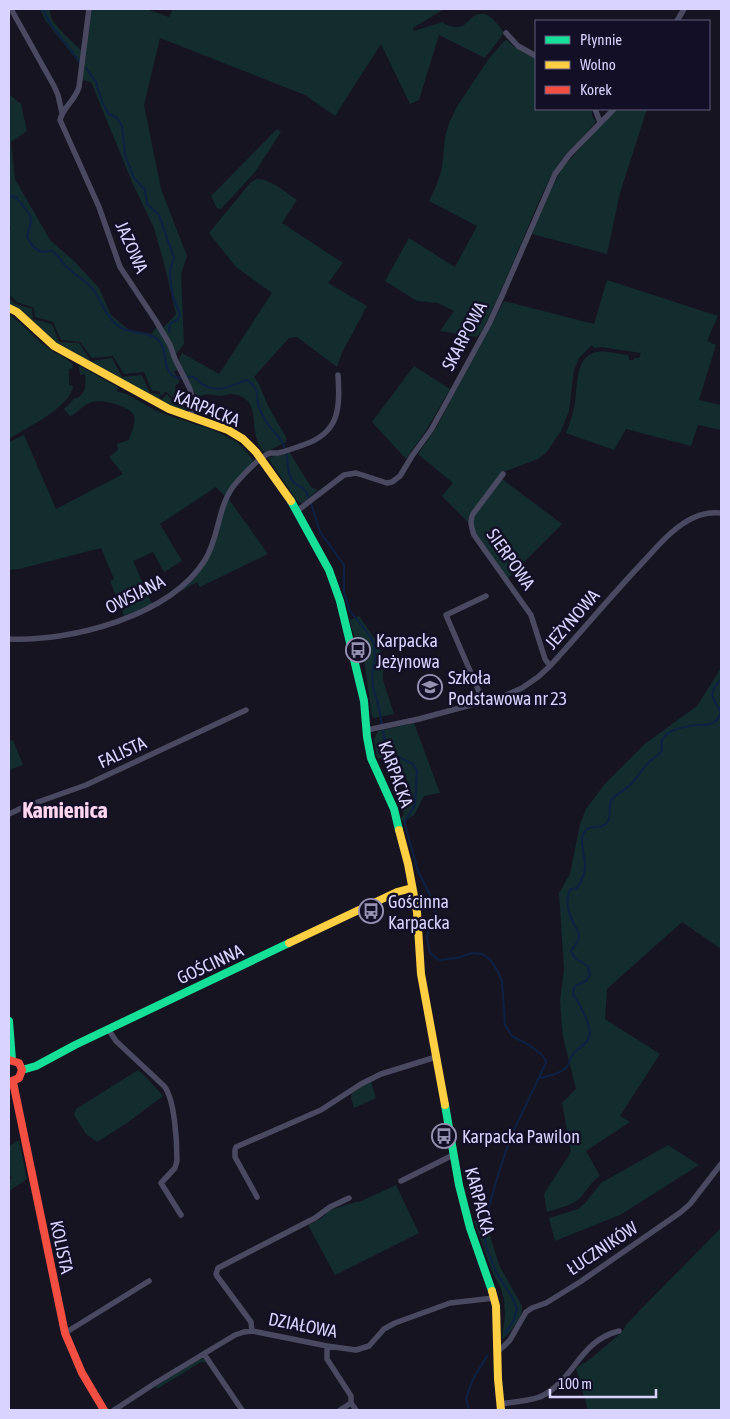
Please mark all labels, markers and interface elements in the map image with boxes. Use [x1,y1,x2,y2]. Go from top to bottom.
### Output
legend [535,20,710,110]
text: Płynnie [580,31,622,48]
text: Wolno [580,56,616,73]
text: Korek [580,81,612,98]
street label: JAZOWA [111,218,153,276]
street label: SKARPOWA [437,298,491,374]
street label: KARPACKA [171,385,243,431]
street label: SIERPOWA [482,525,540,594]
street label: OWSIANA [102,570,168,618]
street label: JEŻYNOWA [540,585,604,653]
place label: Karpacka Jeżynowa [376,630,440,672]
bus stop icon: Karpacka Jeżynowa [345,637,371,663]
place label: Szkoła Podstawowa nr 23 [448,667,567,709]
school or university icon: Szkoła Podstawowa nr 23 [417,674,443,700]
street label: FALISTA [95,732,150,772]
street label: KARPACKA [374,738,418,810]
district label: Kamienica [22,797,108,823]
place label: Gościnna Karpacka [388,891,450,933]
bus stop icon: Gościnna Karpacka [358,898,384,924]
street label: GOŚCINNA [174,940,246,988]
bus stop icon: Karpacka Pawilon [431,1123,457,1149]
place label: Karpacka Pawilon [462,1126,580,1147]
street label: KARPACKA [461,1165,499,1237]
street label: ŁUCZNIKÓW [563,1217,641,1279]
street label: KOLISTA [46,1218,78,1276]
street label: DZIAŁOWA [267,1308,339,1342]
scale bar [550,1366,656,1398]
text: 100 m [558,1375,592,1392]

